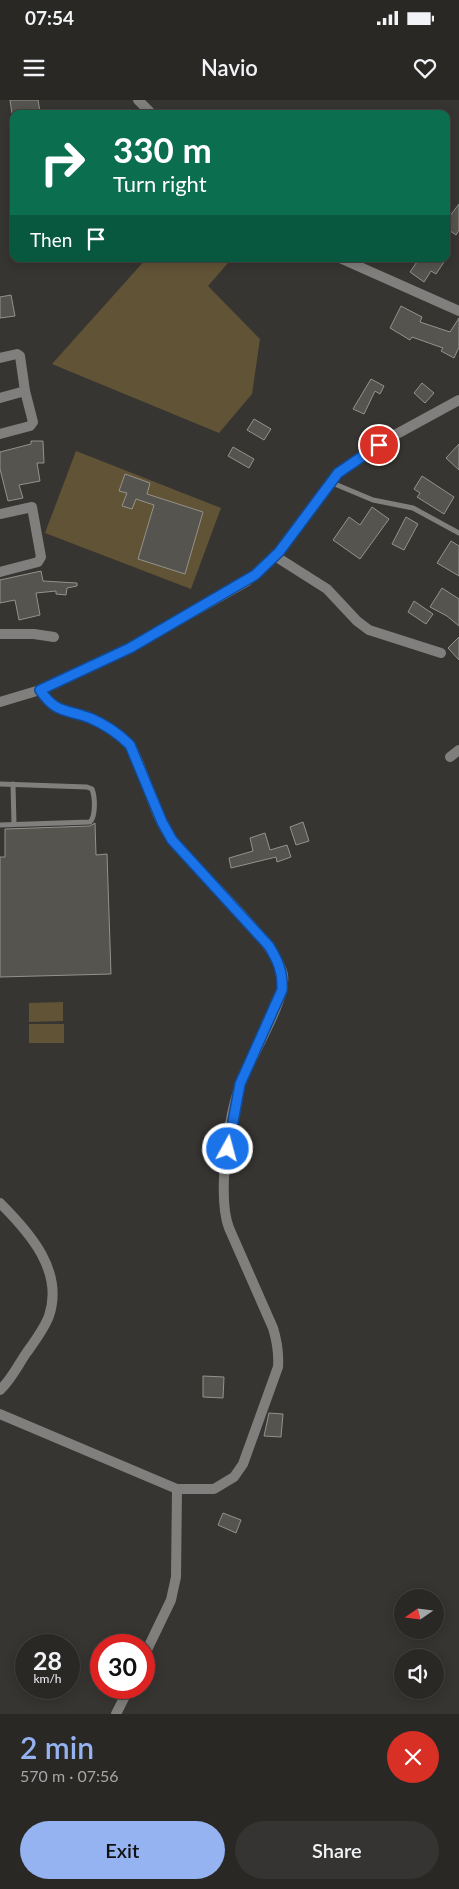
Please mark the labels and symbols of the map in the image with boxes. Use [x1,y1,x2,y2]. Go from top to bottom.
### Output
pin [358,424,400,466]
position arrow [201,1122,253,1174]
north arrow [394,1589,444,1639]
speed limit sign: 30 [90,1634,155,1699]

